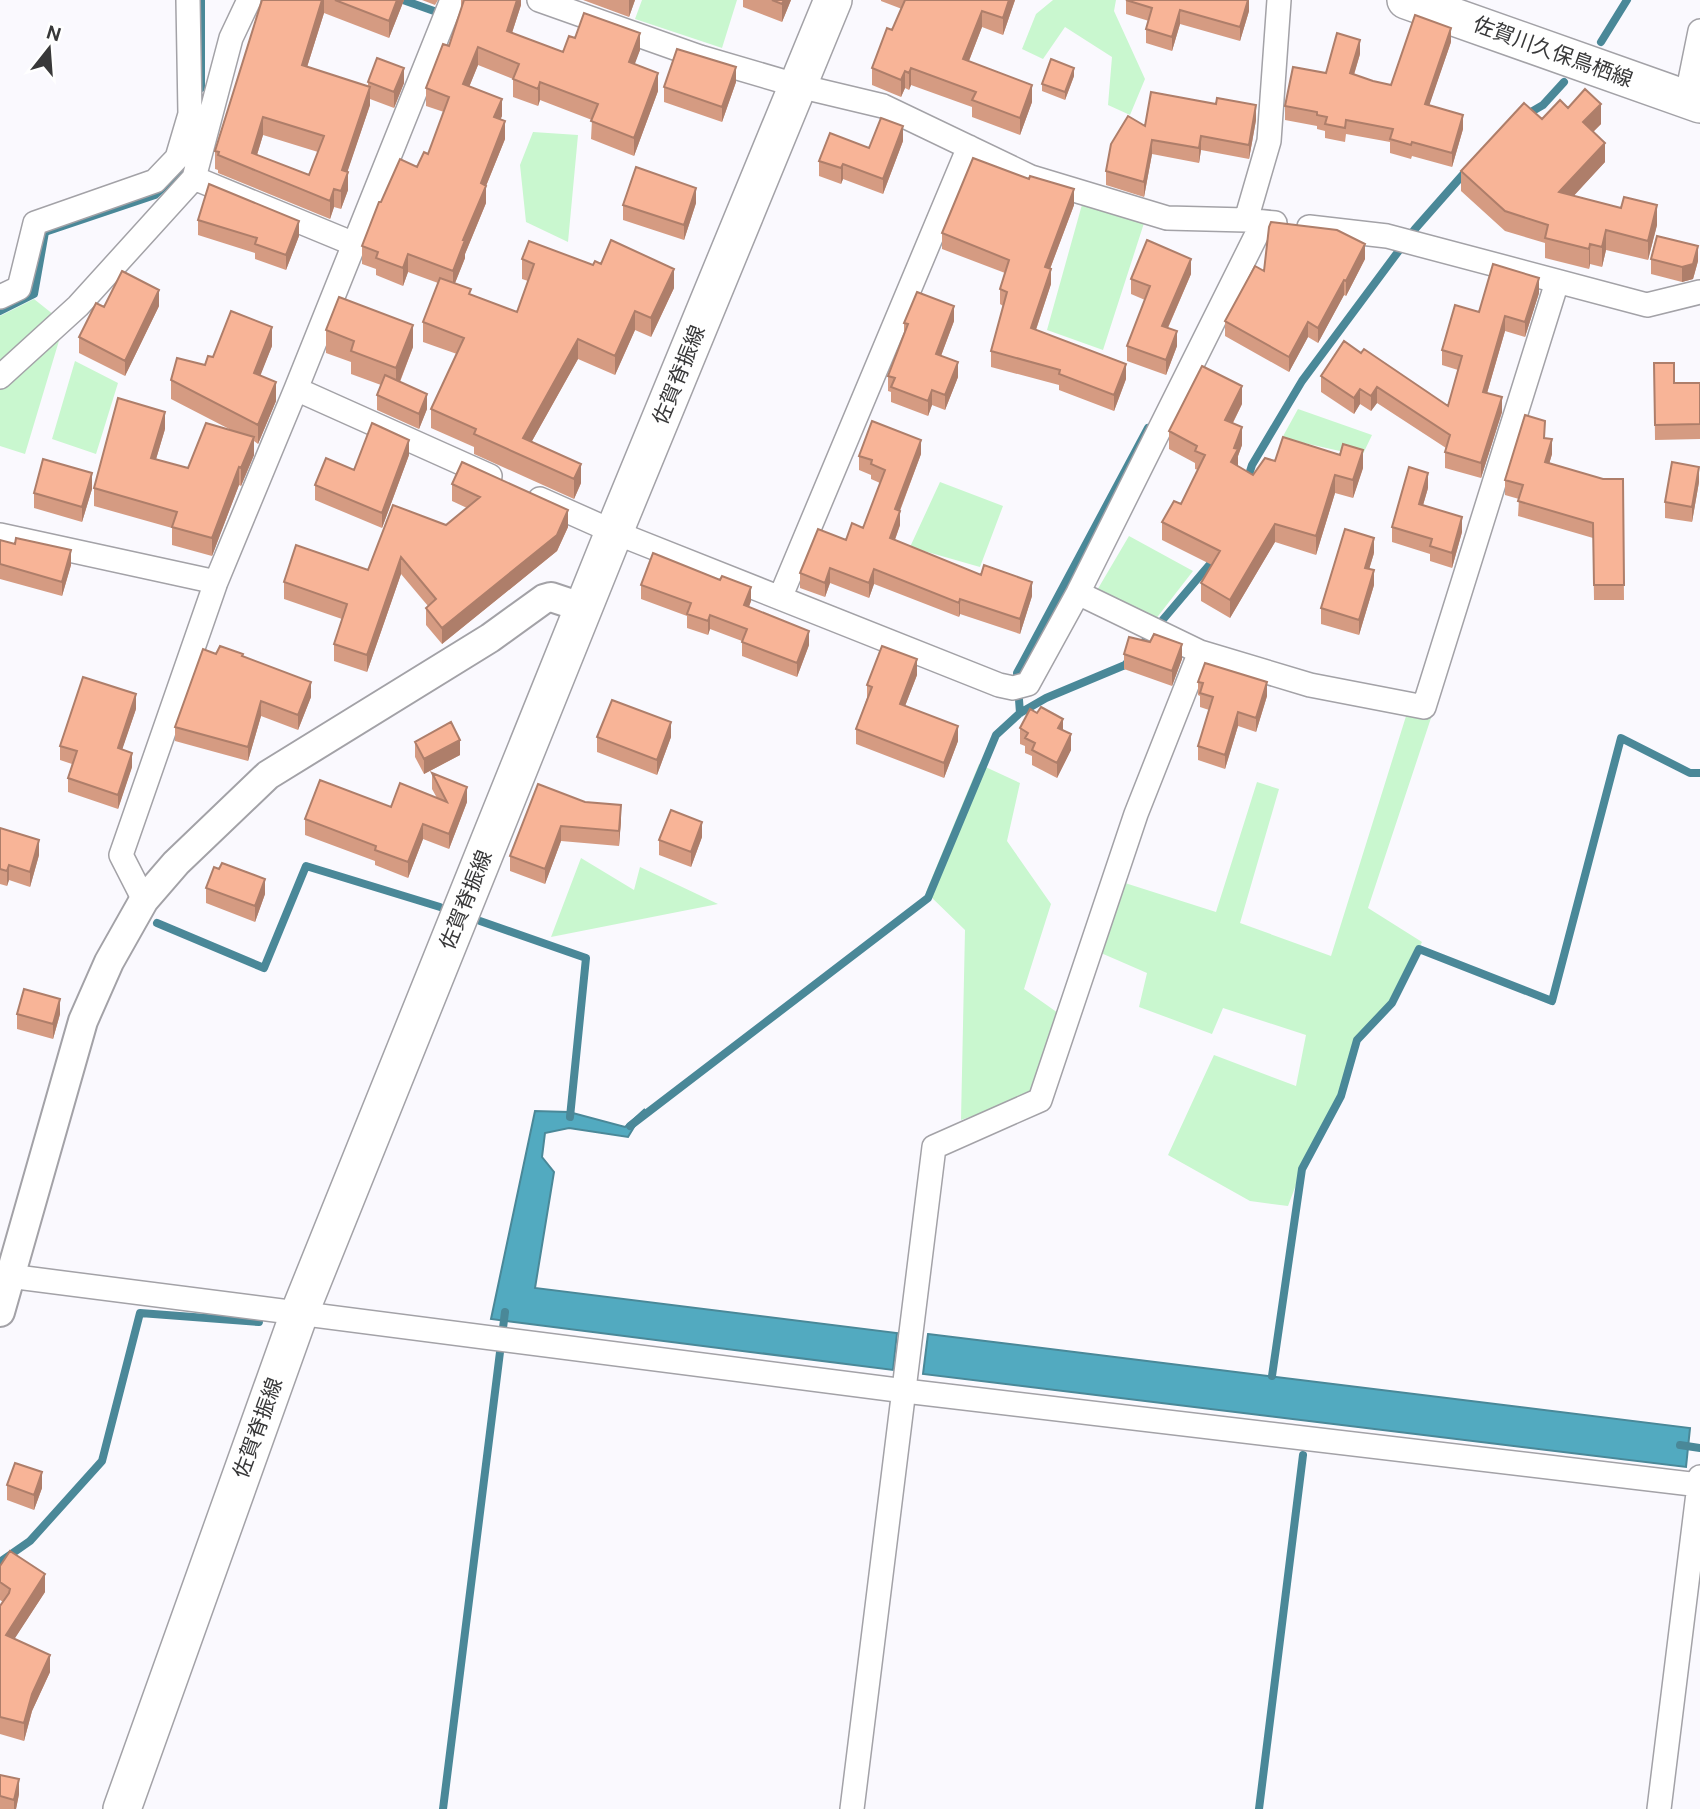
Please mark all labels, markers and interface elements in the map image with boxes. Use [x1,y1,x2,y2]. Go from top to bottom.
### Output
street label: 佐賀川久保鳥栖線 [1469,10,1637,94]
north arrow [14,14,84,84]
text: N [44,19,64,47]
street label: 佐賀脊振線 [646,321,712,429]
street label: 佐賀脊振線 [433,846,499,954]
street label: 佐賀脊振線 [227,1374,289,1482]

